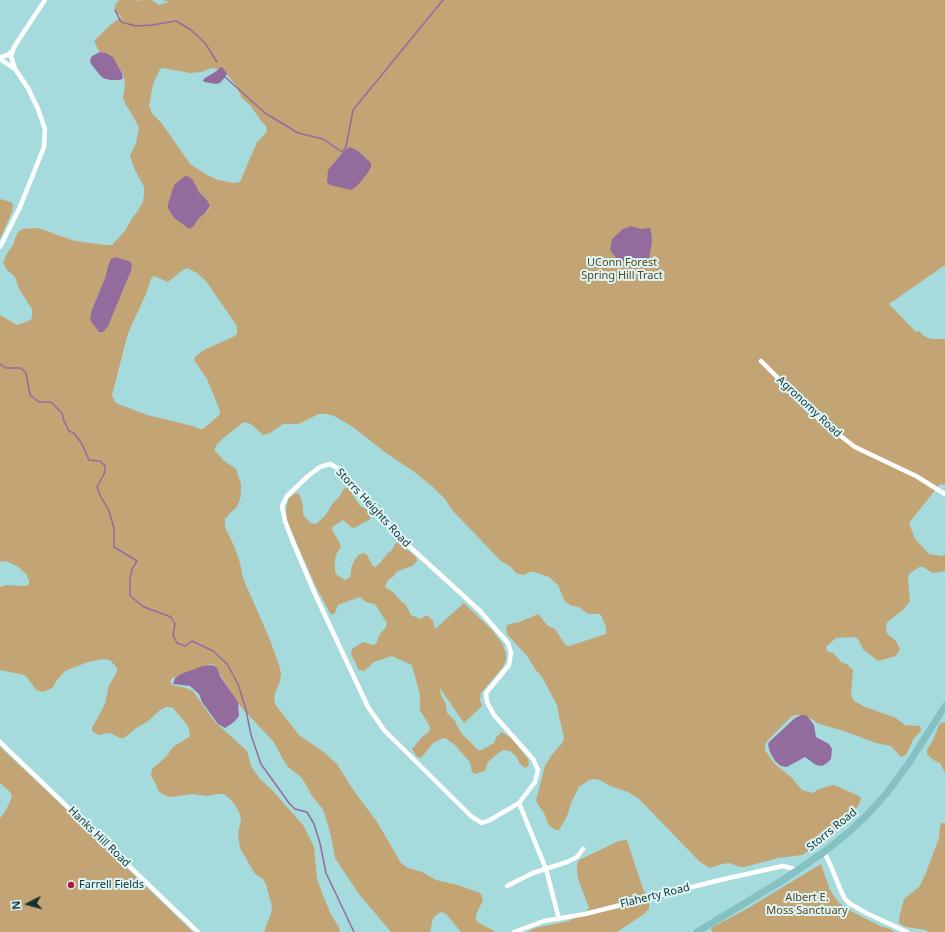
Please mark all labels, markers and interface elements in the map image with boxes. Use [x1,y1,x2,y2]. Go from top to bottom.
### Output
park label: UConn Forest Spring Hill Tract [581,256,663,282]
street label: Agronomy Road [774,374,844,440]
street label: Storrs Heights Road [333,466,413,550]
street label: Hanks Hill Road [65,804,133,870]
street label: Storrs Road [804,806,860,854]
place label: Farrell Fields [79,878,144,892]
marker: Farrell Fields [66,880,76,890]
street label: Flaherty Road [619,881,691,911]
north arrow [8,884,48,924]
park label: Albert E. Moss Sanctuary [766,891,848,917]
text: N [8,900,23,911]

